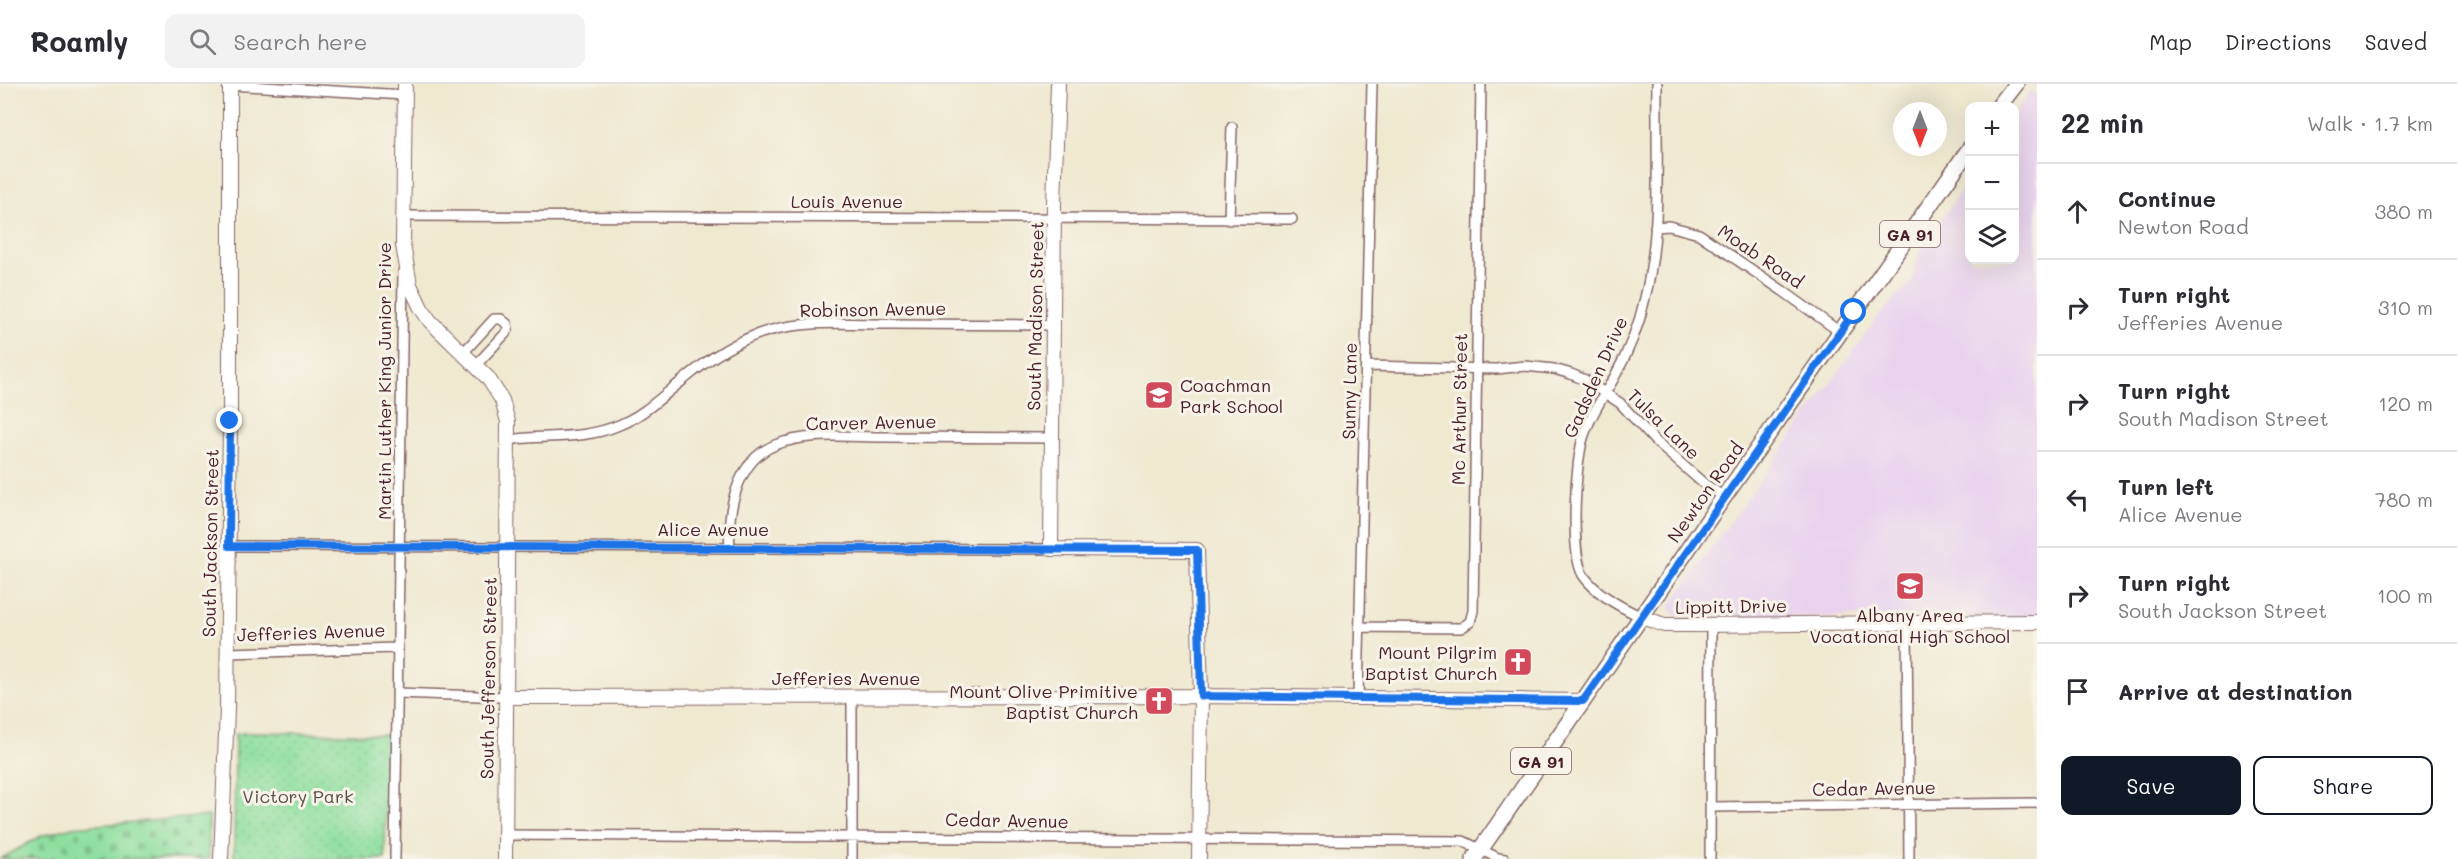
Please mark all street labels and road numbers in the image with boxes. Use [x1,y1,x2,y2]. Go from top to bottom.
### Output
street label: Louis Avenue [791,189,903,213]
street label: Moab Road [1714,219,1808,293]
street label: South Madison Street [1021,221,1049,411]
road number: GA 91 [1880,221,1940,247]
street label: Martin Luther King Junior Drive [372,242,396,520]
street label: Robinson Avenue [800,296,946,322]
street label: Gadsden Drive [1557,312,1633,442]
street label: Mc Arthur Street [1446,333,1472,485]
street label: Sunny Lane [1336,342,1362,440]
street label: Tulsa Lane [1623,383,1705,465]
street label: Carver Avenue [805,409,937,435]
street label: Newton Road [1661,437,1749,547]
street label: South Jackson Street [196,449,224,637]
street label: Alice Avenue [657,517,769,541]
street label: South Jefferson Street [474,577,502,779]
street label: Lippitt Drive [1675,593,1787,619]
street label: Jefferies Avenue [236,617,386,647]
street label: Jefferies Avenue [772,666,920,690]
road number: GA 91 [1511,748,1571,774]
street label: Cedar Avenue [1812,775,1936,801]
street label: Cedar Avenue [945,807,1069,833]

